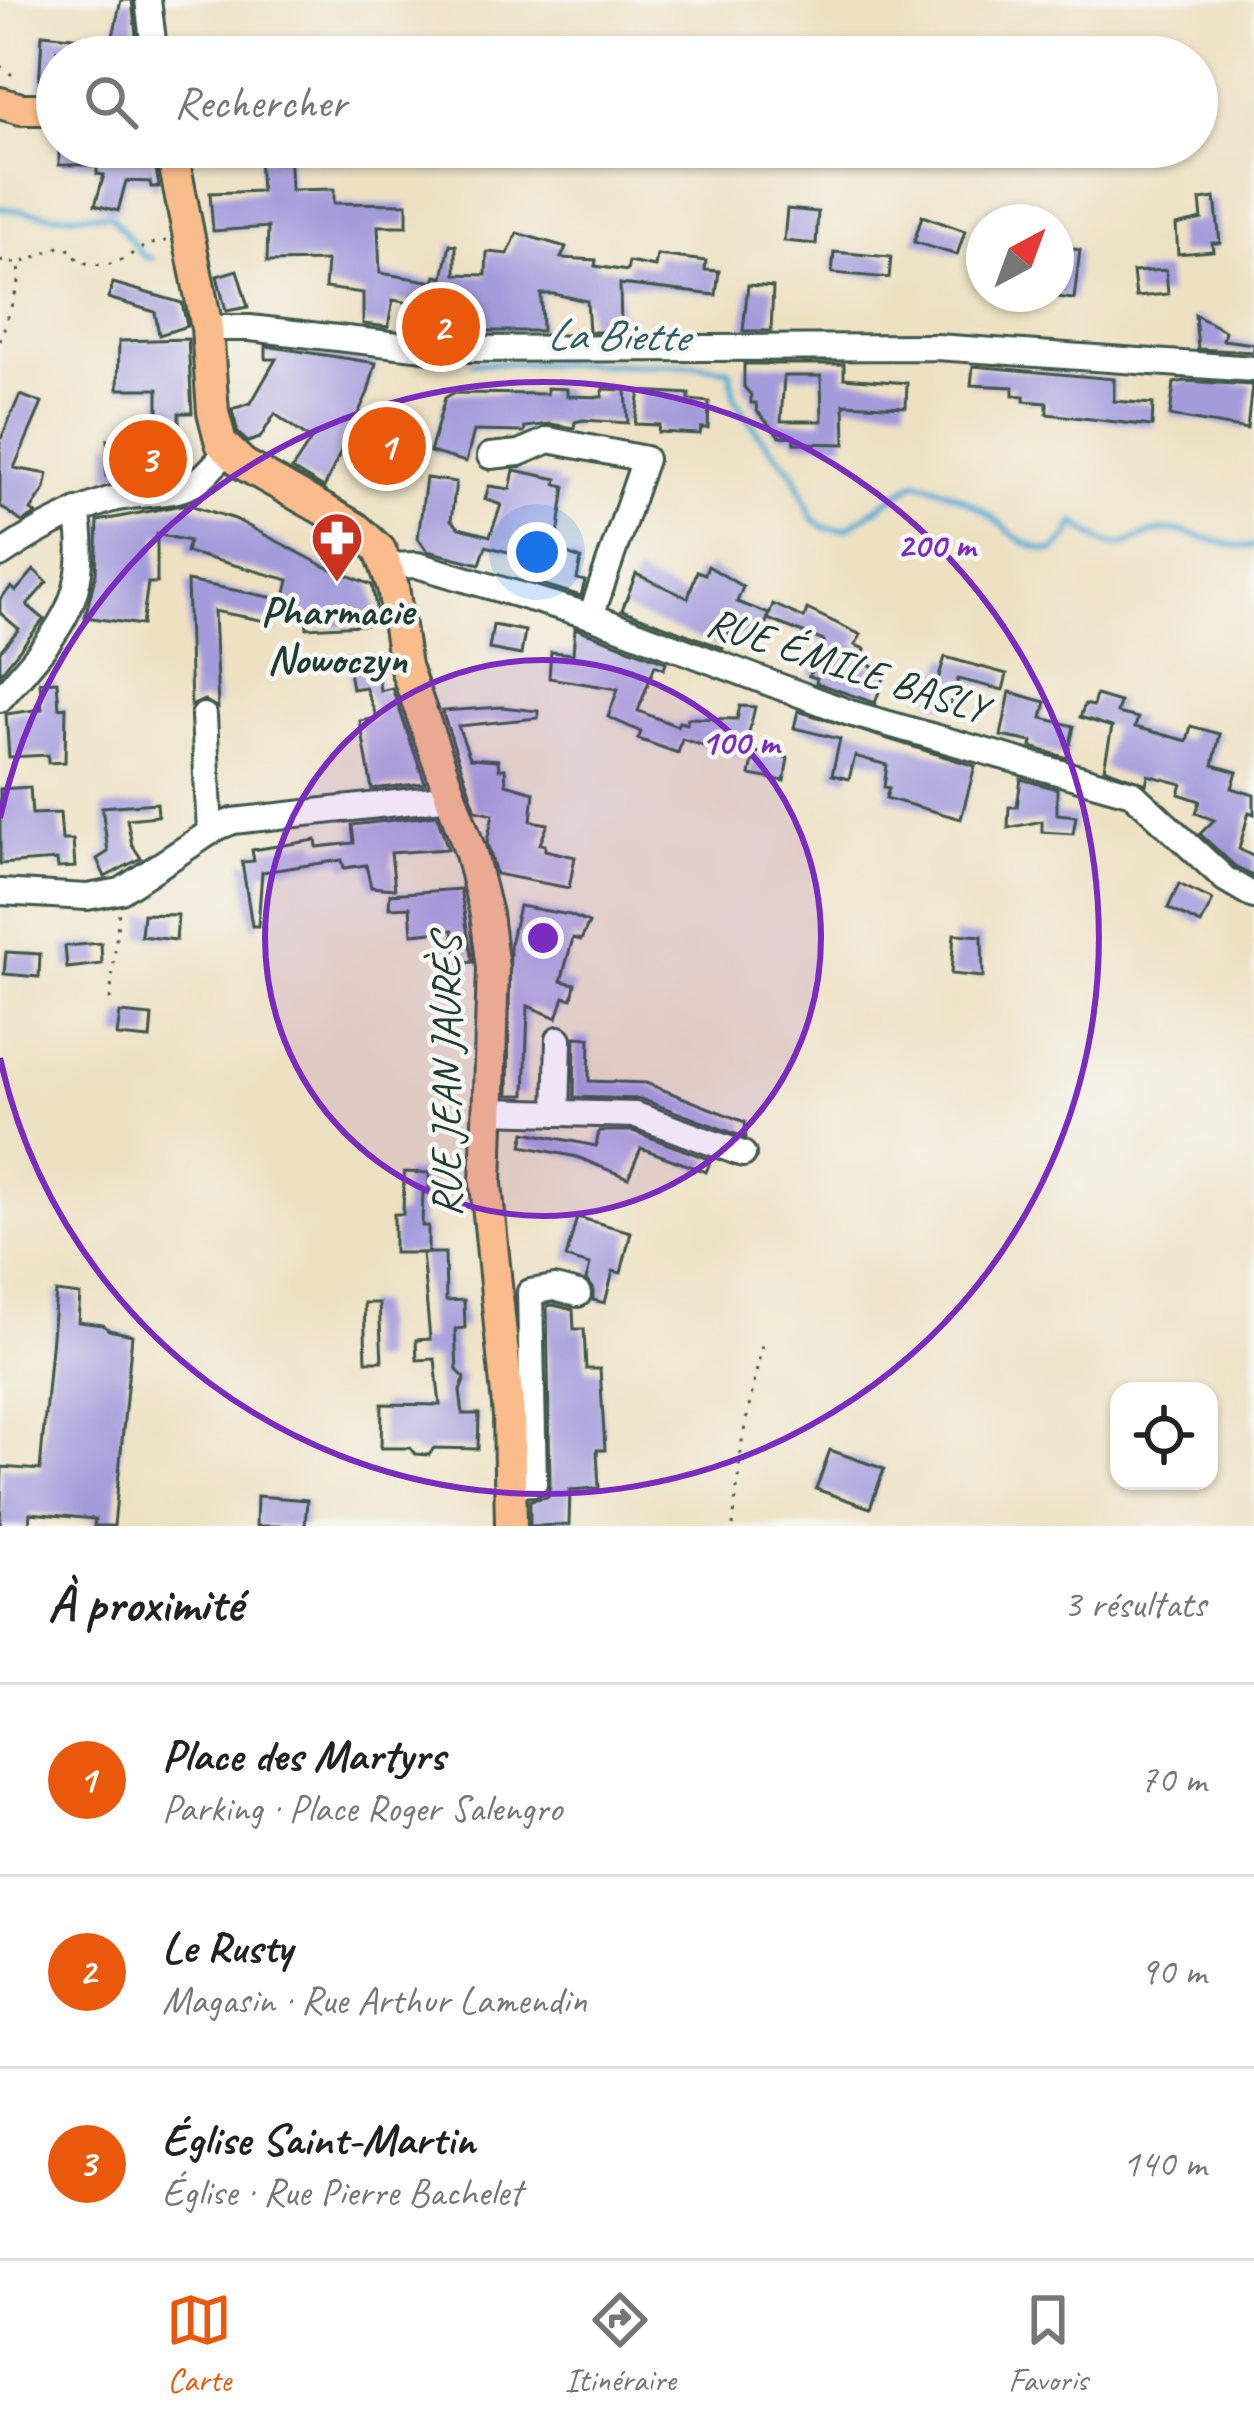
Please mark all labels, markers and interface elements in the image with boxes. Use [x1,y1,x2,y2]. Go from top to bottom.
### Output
search box [36,36,1218,168]
icon: search [78,69,144,135]
text: Rechercher [174,74,347,131]
north arrow [966,204,1074,312]
pin: 2 [402,282,480,372]
water label: La Biette [546,306,694,365]
pin: 1 [348,401,426,491]
pin: 3 [109,414,187,504]
pharmacy icon: Pharmacie Nowoczyn [309,510,365,584]
your location [507,522,567,582]
text: 200 m [897,522,978,568]
place label: Pharmacie Nowoczyn [261,585,417,686]
street label: RUE ÉMILE BASLY [700,595,1000,738]
text: 100 m [701,719,782,765]
centre of rings [522,917,564,959]
street label: RUE JEAN JAURÈS [420,928,473,1217]
map controls [1110,1382,1218,1490]
button: locate [1110,1382,1218,1490]
text: À proximité [48,1572,242,1636]
text: 3 résultats [1063,1580,1206,1629]
text: Place des Martyrs [162,1727,445,1784]
text: 1 [78,1755,96,1804]
text: 70 m [1140,1755,1206,1804]
text: Parking · Place Roger Salengro [162,1784,562,1833]
text: Le Rusty [162,1919,292,1976]
text: 2 [78,1947,96,1996]
text: 90 m [1140,1947,1206,1996]
text: Magasin · Rue Arthur Lamendin [162,1976,587,2025]
text: Église Saint-Martin [162,2111,475,2168]
text: 3 [78,2139,96,2188]
text: 140 m [1122,2139,1206,2188]
text: Église · Rue Pierre Bachelet [162,2168,522,2217]
tab: Carte [166,2287,232,2401]
tab: Itinéraire [565,2287,676,2401]
tab: Favoris [1008,2287,1088,2401]

